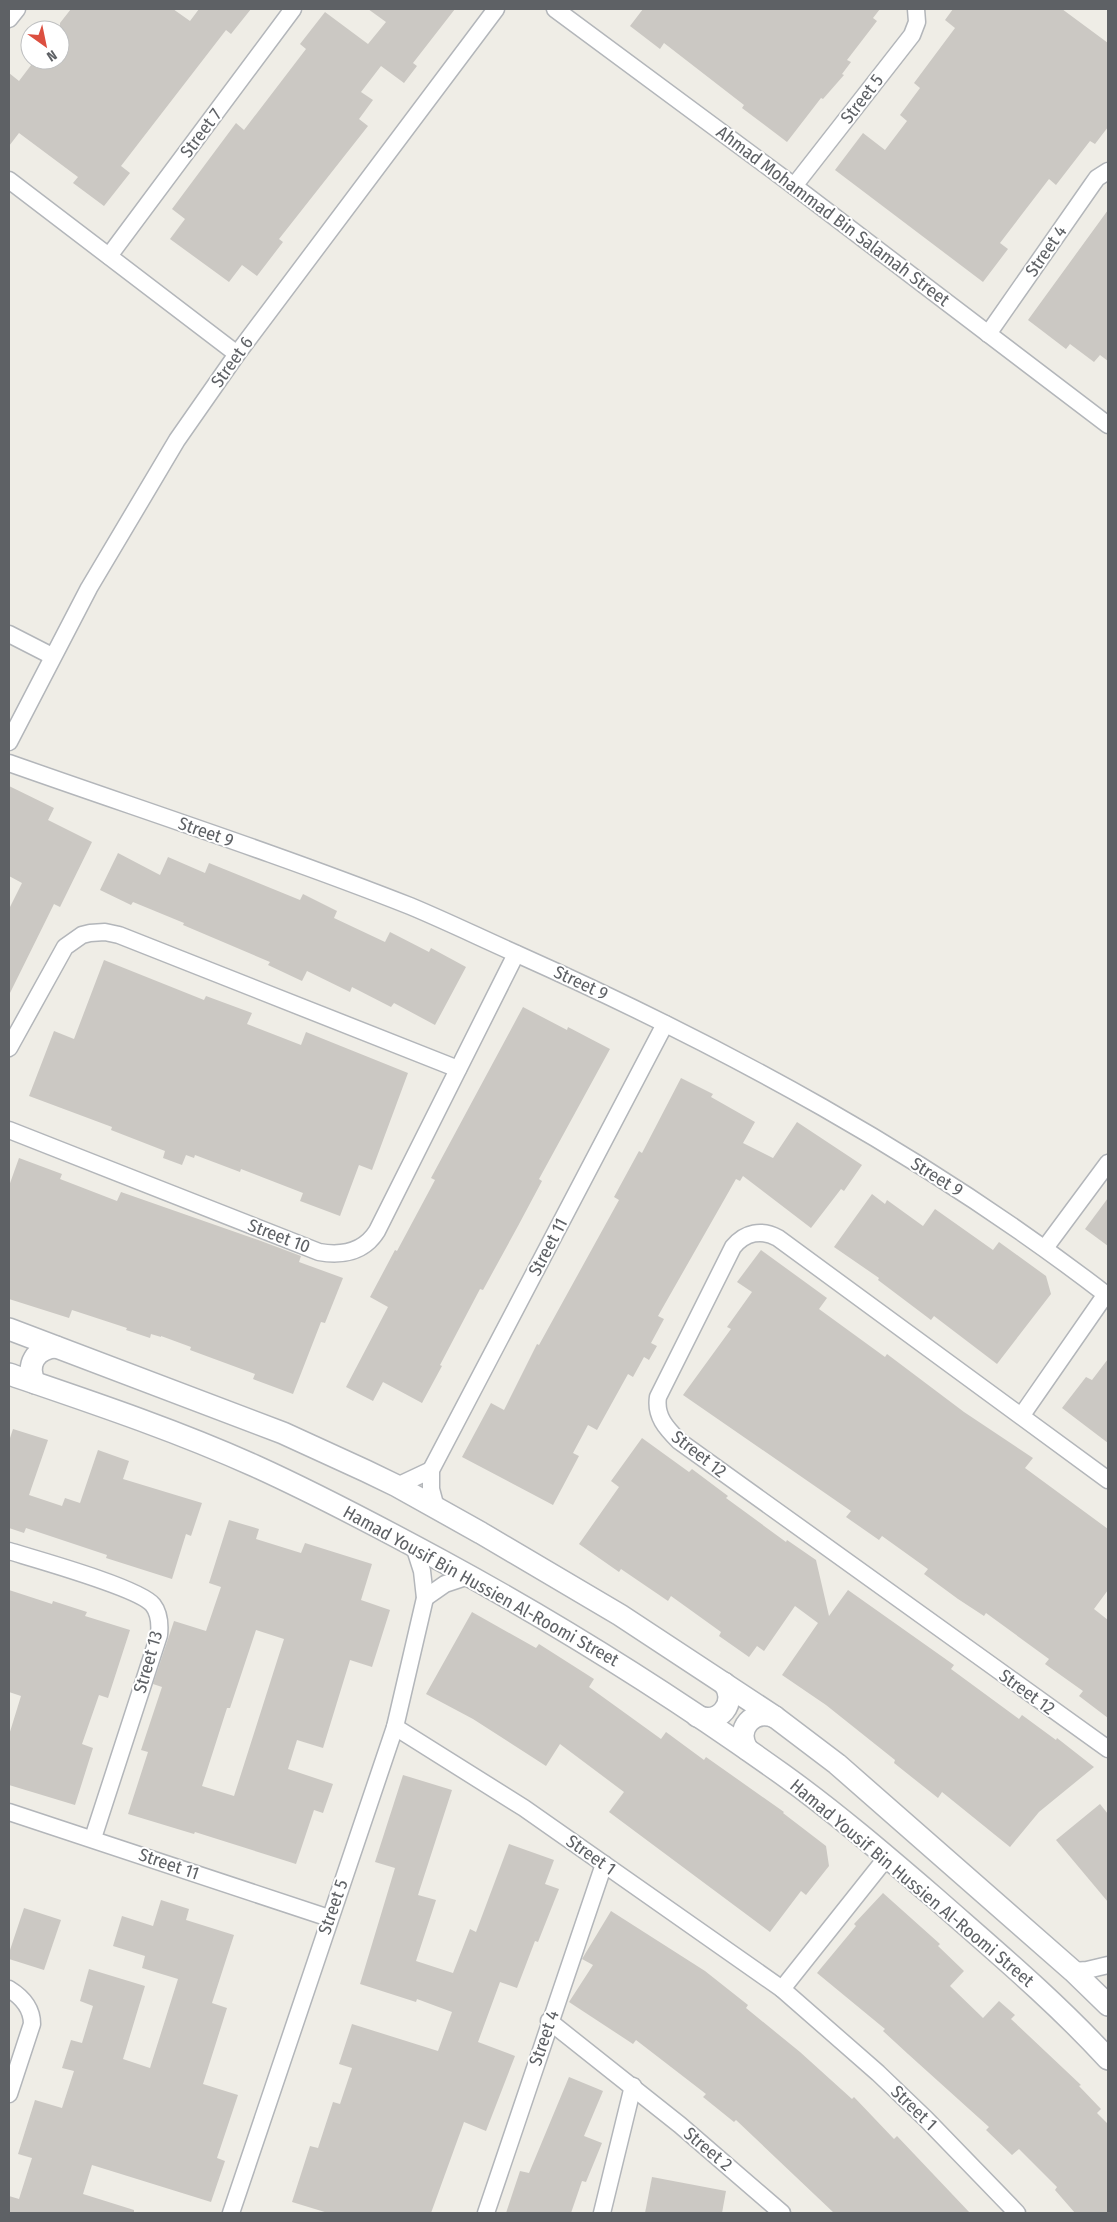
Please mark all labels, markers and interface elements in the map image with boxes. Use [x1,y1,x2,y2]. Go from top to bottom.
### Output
north arrow [20,20,70,70]
text: N [44,46,60,65]
street label: Street 5 [836,70,888,128]
street label: Street 7 [175,104,227,162]
street label: Ahmad Mohammad Bin Salamah Street [712,121,954,311]
street label: Street 4 [1021,221,1072,281]
street label: Street 6 [206,332,258,392]
street label: Street 9 [175,812,237,852]
street label: Street 9 [550,961,612,1005]
street label: Street 9 [907,1153,967,1201]
street label: Street 10 [245,1214,313,1258]
street label: Street 11 [524,1214,572,1280]
street label: Street 12 [667,1426,731,1482]
street label: Hamad Yousif Bin Hussien Al-Roomi Street [339,1501,623,1671]
street label: Street 13 [129,1628,167,1696]
street label: Street 12 [995,1664,1059,1720]
street label: Hamad Yousif Bin Hussien Al-Roomi Street [786,1774,1039,1992]
street label: Street 1 [562,1830,620,1880]
street label: Street 11 [136,1843,202,1885]
street label: Street 5 [313,1877,353,1937]
street label: Street 4 [524,2007,564,2069]
street label: Street 1 [886,2081,942,2135]
street label: Street 2 [679,2122,737,2176]

